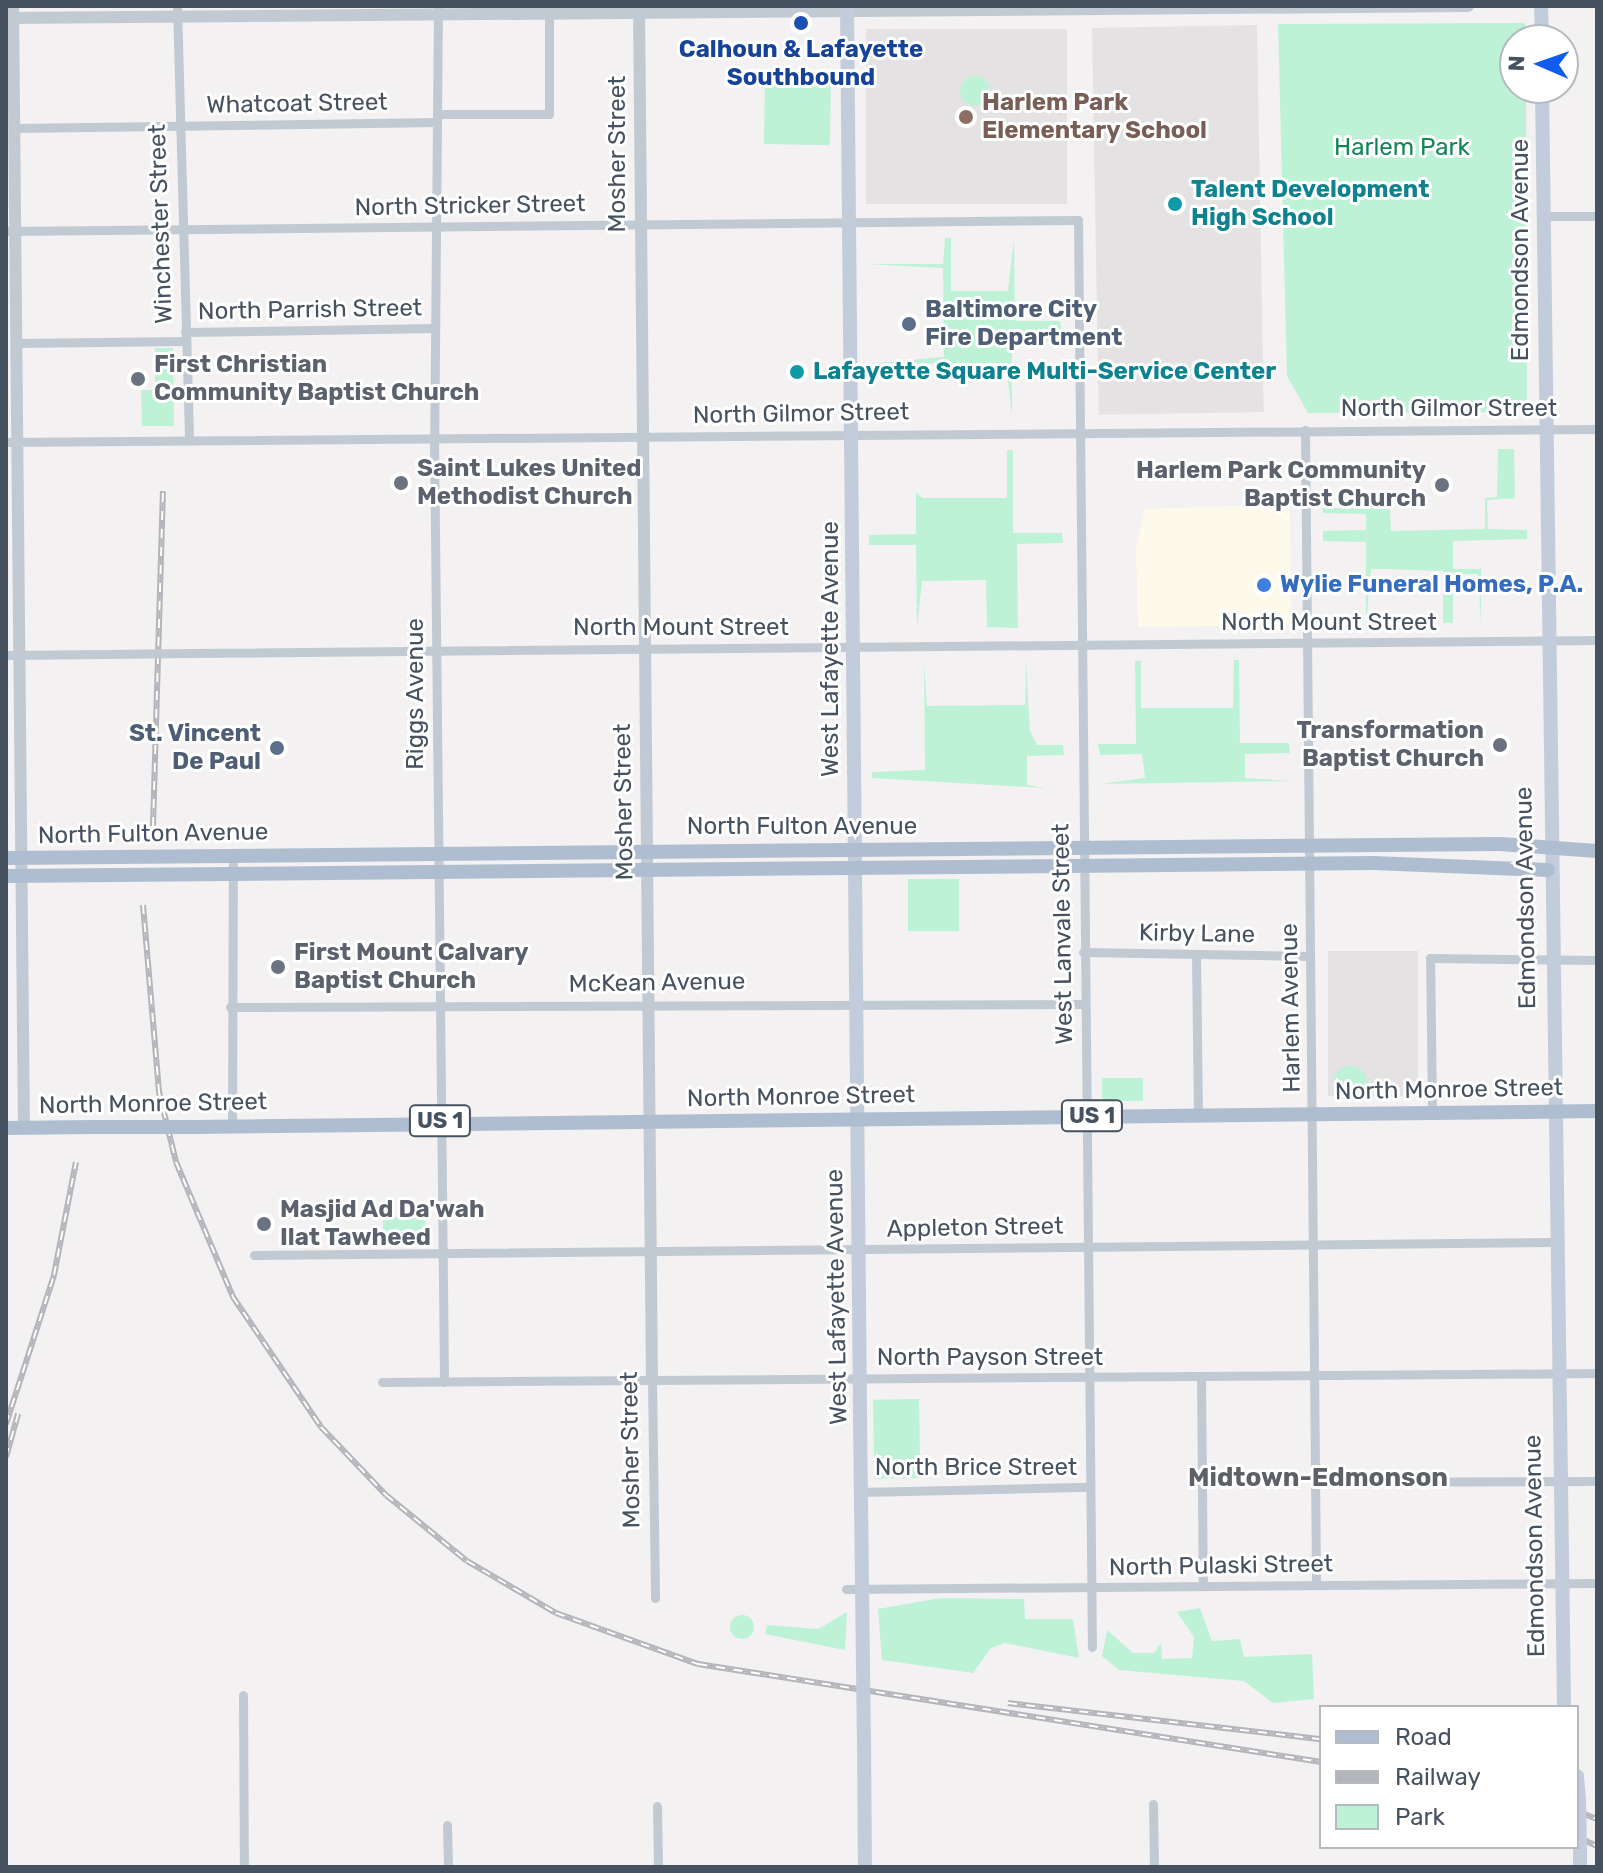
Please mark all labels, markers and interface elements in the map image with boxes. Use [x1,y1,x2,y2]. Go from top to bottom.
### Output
marker: Calhoun & Lafayette Southbound [792,14,810,32]
north arrow [1499,24,1579,104]
place label: Calhoun & Lafayette Southbound [679,36,923,92]
text: N [1503,55,1530,72]
street label: Mosher Street [604,75,632,233]
street label: Whatcoat Street [206,88,388,120]
place label: Harlem Park Elementary School [982,89,1208,145]
marker: Harlem Park Elementary School [957,108,975,126]
street label: Winchester Street [143,123,179,325]
park label: Harlem Park [1334,134,1470,162]
street label: Edmondson Avenue [1507,138,1535,362]
place label: Talent Development High School [1191,176,1429,232]
street label: North Stricker Street [354,190,586,222]
marker: Talent Development High School [1166,195,1184,213]
street label: North Parrish Street [198,294,422,326]
place label: Baltimore City Fire Department [925,296,1122,352]
marker: Baltimore City Fire Department [900,315,918,333]
place label: First Christian Community Baptist Church [154,351,480,407]
place label: Lafayette Square Multi-Service Center [813,358,1276,386]
marker: Lafayette Square Multi-Service Center [788,363,806,381]
marker: First Christian Community Baptist Church [129,370,147,388]
street label: North Gilmor Street [1341,395,1557,423]
street label: North Gilmor Street [692,398,910,430]
place label: Saint Lukes United Methodist Church [417,455,642,511]
place label: Harlem Park Community Baptist Church [1136,457,1426,513]
marker: Saint Lukes United Methodist Church [392,474,410,492]
marker: Harlem Park Community Baptist Church [1433,476,1451,494]
street label: West Lafayette Avenue [817,521,845,777]
place label: Wylie Funeral Homes, P.A. [1280,571,1583,599]
marker: Wylie Funeral Homes, P.A. [1255,576,1273,594]
street label: North Mount Street [1221,609,1437,637]
street label: North Mount Street [573,614,789,642]
street label: Riggs Avenue [402,618,430,770]
place label: Transformation Baptist Church [1296,717,1484,773]
place label: St. Vincent De Paul [128,720,261,776]
street label: Mosher Street [608,723,640,881]
marker: Transformation Baptist Church [1491,736,1509,754]
marker: St. Vincent De Paul [268,739,286,757]
street label: Edmondson Avenue [1510,786,1542,1010]
street label: North Fulton Avenue [686,813,918,841]
street label: North Fulton Avenue [37,818,269,850]
street label: West Lanvale Street [1047,823,1079,1045]
street label: Kirby Lane [1138,919,1256,949]
street label: Harlem Avenue [1275,923,1307,1093]
place label: First Mount Calvary Baptist Church [294,939,529,995]
marker: First Mount Calvary Baptist Church [269,958,287,976]
street label: McKean Avenue [568,967,746,999]
street label: North Monroe Street [1335,1074,1563,1106]
street label: North Monroe Street [687,1081,915,1113]
street label: North Monroe Street [39,1088,267,1120]
road number: US 1 [1060,1098,1124,1134]
road number: US 1 [408,1103,472,1139]
street label: West Lafayette Avenue [820,1168,854,1426]
place label: Masjid Ad Da'wah Ilat Tawheed [280,1196,485,1252]
street label: Appleton Street [886,1212,1064,1244]
marker: Masjid Ad Da'wah Ilat Tawheed [255,1215,273,1233]
street label: North Payson Street [877,1344,1103,1372]
street label: Mosher Street [615,1371,647,1529]
street label: Edmondson Avenue [1519,1434,1551,1658]
street label: North Brice Street [875,1454,1077,1482]
district label: Midtown-Edmonson [1188,1462,1448,1494]
street label: North Pulaski Street [1109,1550,1333,1582]
legend [1319,1705,1579,1849]
text: Road [1395,1723,1452,1751]
text: Railway [1395,1763,1481,1791]
text: Park [1395,1803,1445,1831]

